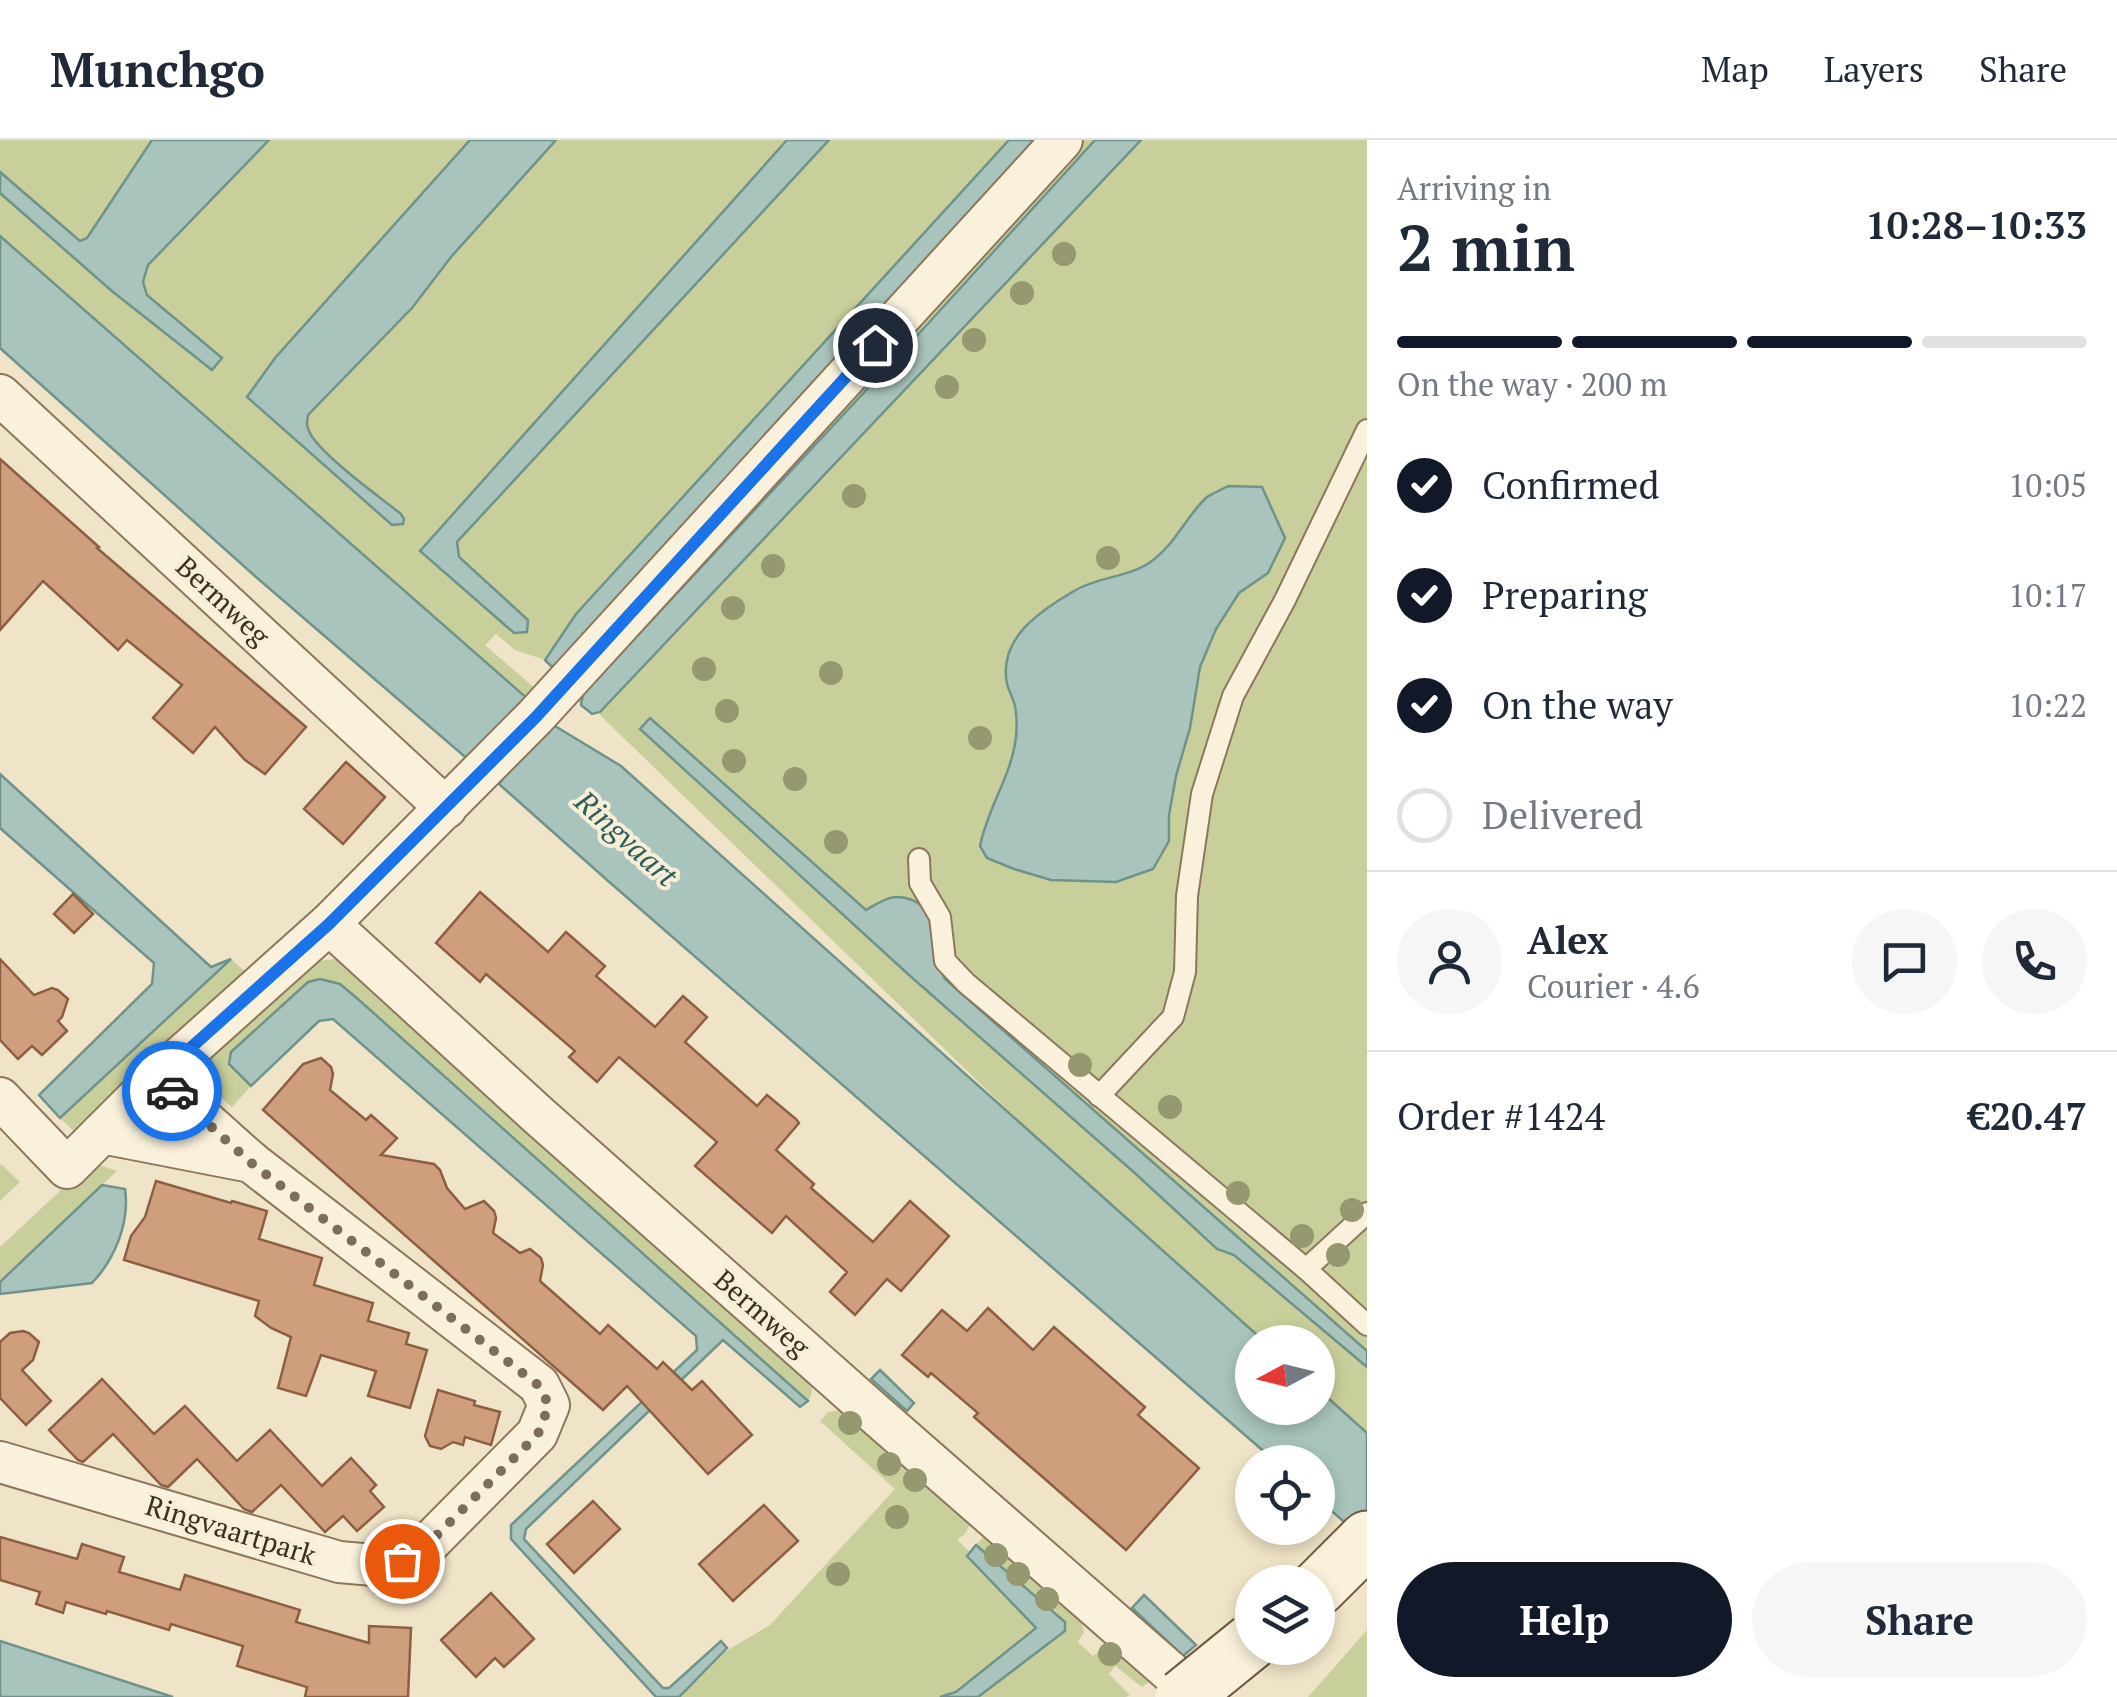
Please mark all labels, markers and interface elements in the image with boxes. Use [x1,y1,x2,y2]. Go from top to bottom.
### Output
text: Munchgo [50,37,265,101]
text: Map [1701,46,1769,92]
text: Layers [1824,46,1924,92]
text: Share [1979,46,2067,92]
text: Arriving in [1397,167,1551,209]
text: 10:28–10:33 [1865,200,2087,250]
text: 2 min [1397,203,1575,290]
pin [833,303,918,388]
icon: home [848,318,903,373]
text: On the way · 200 m [1397,363,1667,405]
icon: check [1397,458,1452,513]
text: Confirmed [1482,460,1660,510]
text: 10:05 [2008,464,2087,506]
street label: Bermweg [169,548,279,654]
icon: check [1397,568,1452,623]
text: Preparing [1482,570,1648,620]
text: 10:17 [2008,574,2087,616]
icon: check [1397,678,1452,733]
text: On the way [1482,680,1673,730]
text: 10:22 [2008,684,2087,726]
water label: Ringvaart [566,781,687,896]
text: Delivered [1482,790,1643,840]
button: person [1397,909,1502,1014]
button: chat [1852,909,1957,1014]
button: phone [1982,909,2087,1014]
text: Alex [1527,915,1608,965]
text: Courier · 4.6 [1527,965,1699,1007]
courier [122,1041,222,1141]
icon: car [145,1064,200,1119]
text: Order #1424 [1397,1091,1605,1141]
text: €20.47 [1968,1091,2087,1141]
street label: Bermweg [707,1261,819,1365]
north arrow [1235,1325,1335,1425]
map controls [1235,1325,1335,1665]
button: locate [1235,1445,1335,1545]
street label: Ringvaartpark [141,1486,321,1573]
pin [360,1519,445,1604]
icon: bag [375,1534,430,1589]
button: Help [1397,1562,1732,1677]
button: Share [1752,1562,2087,1677]
button: layers [1235,1565,1335,1665]

